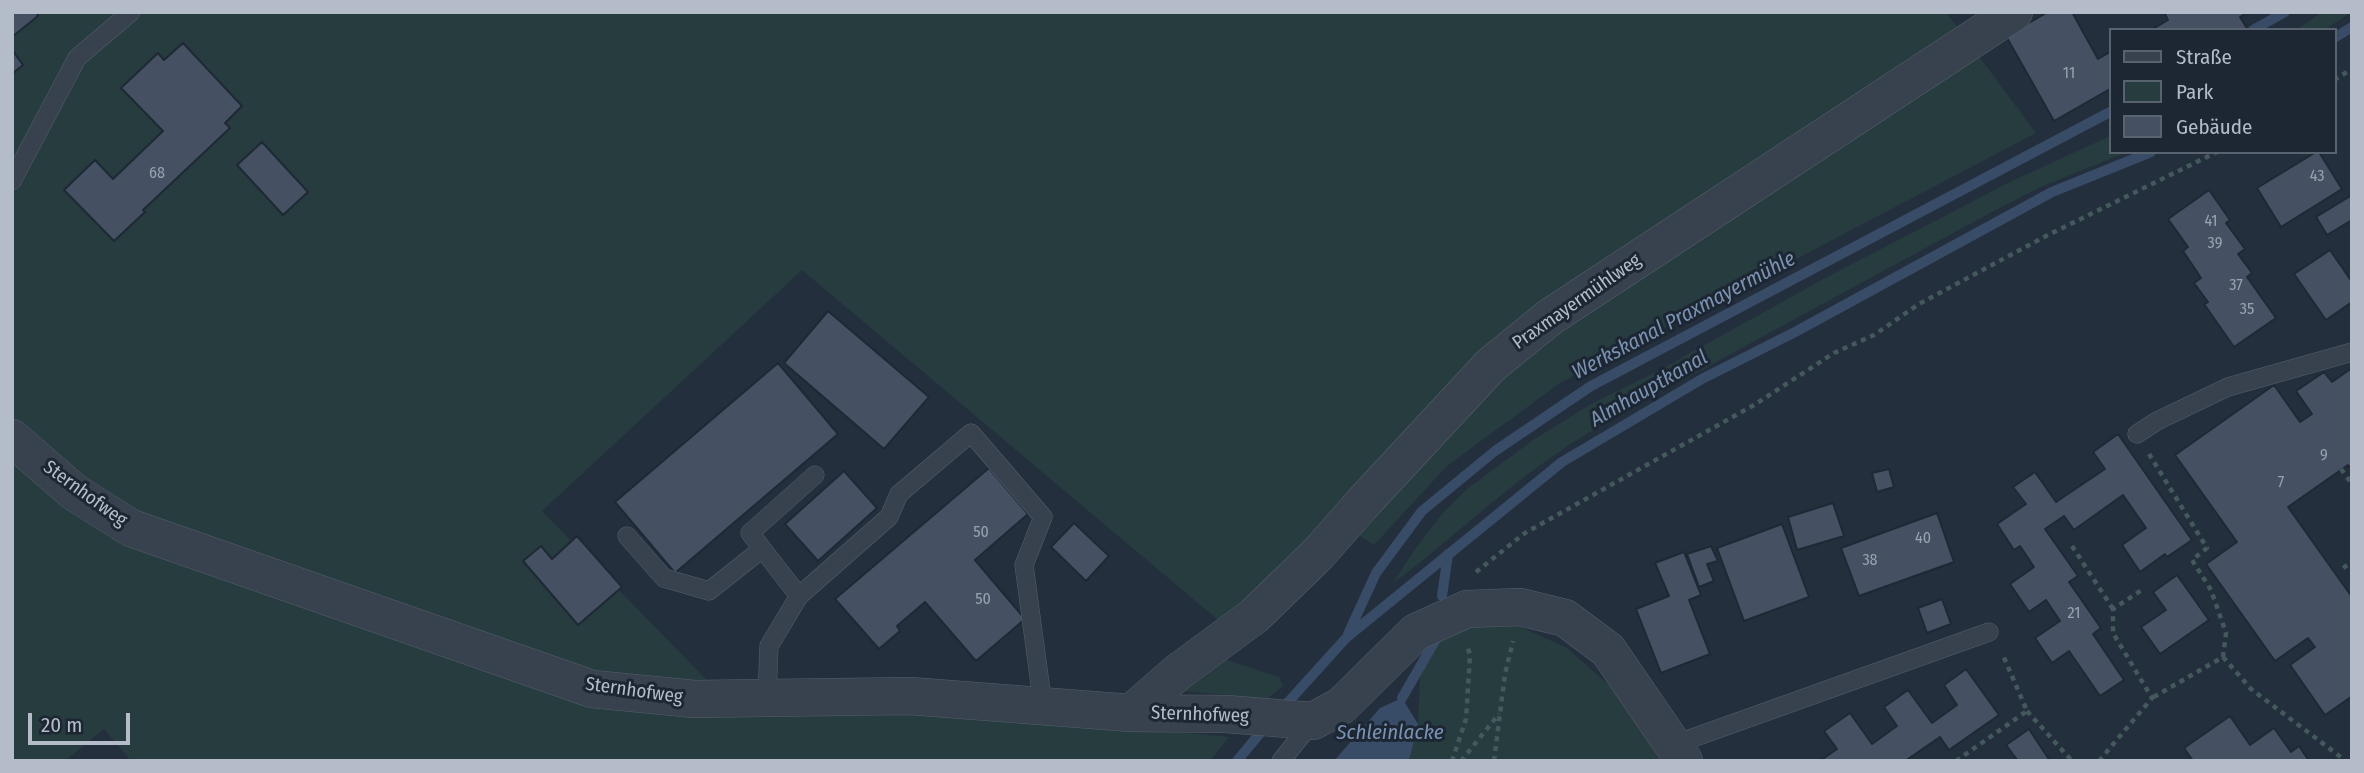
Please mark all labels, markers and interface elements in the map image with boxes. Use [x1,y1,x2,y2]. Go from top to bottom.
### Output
legend [2108,28,2336,154]
text: Straße [2176,44,2232,70]
house number: 11 [2063,64,2075,84]
text: Park [2176,79,2213,105]
text: Gebäude [2176,114,2252,140]
house number: 68 [149,164,165,184]
house number: 43 [2310,167,2324,187]
house number: 41 [2204,212,2218,232]
house number: 39 [2208,234,2222,254]
water label: Werkskanal Praxmayermühle [1568,246,1800,386]
street label: Praxmayermühlweg [1508,249,1646,355]
house number: 37 [2229,276,2243,296]
house number: 35 [2240,300,2254,320]
water label: Almhauptkanal [1586,345,1712,433]
house number: 9 [2320,446,2328,466]
street label: Sternhofweg [39,456,131,532]
house number: 7 [2278,473,2284,493]
house number: 50 [973,523,989,543]
house number: 40 [1915,529,1931,549]
house number: 38 [1862,551,1878,571]
house number: 50 [975,590,991,610]
house number: 21 [2068,604,2080,624]
street label: Sternhofweg [584,673,684,709]
scale bar [32,700,133,744]
street label: Sternhofweg [1151,702,1249,728]
text: 20 m [41,712,82,738]
water label: Schleinlacke [1336,720,1444,746]

